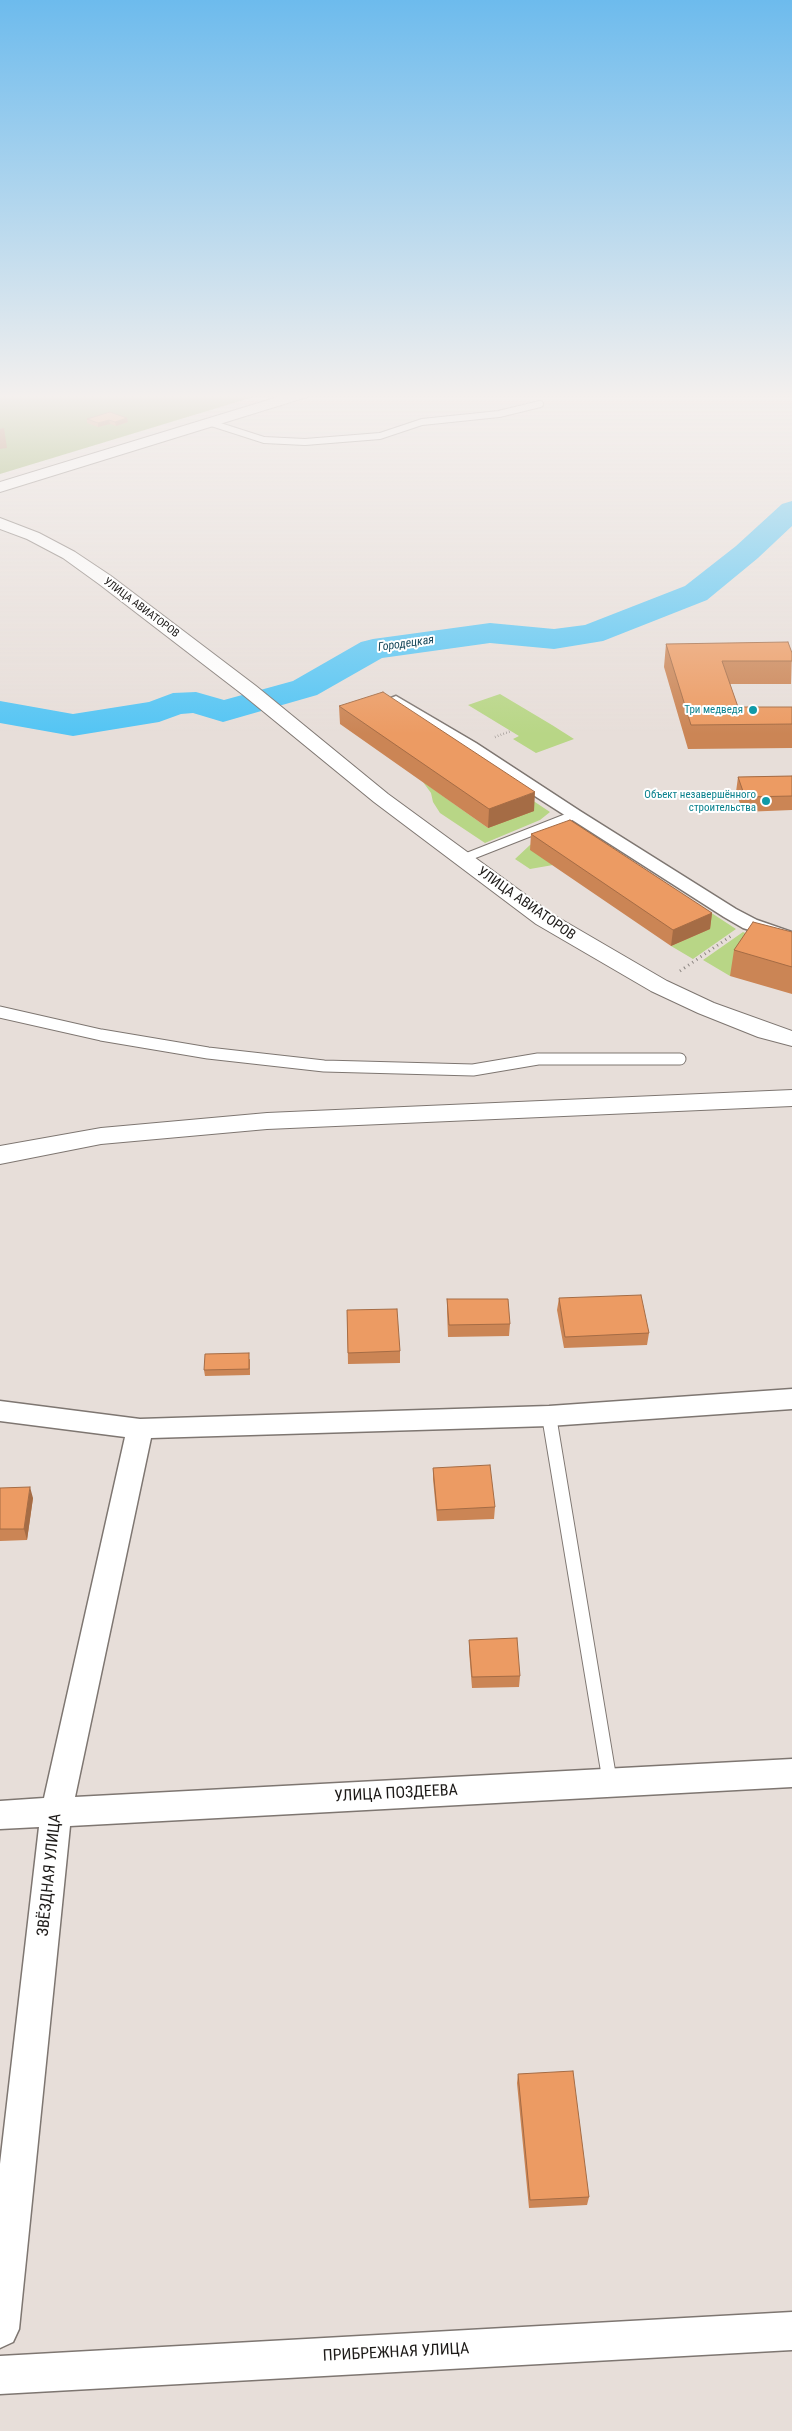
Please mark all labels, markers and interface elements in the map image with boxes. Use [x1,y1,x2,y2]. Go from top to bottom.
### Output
street label: УЛИЦА АВИАТОРОВ [101,575,181,641]
water label: Городецкая [377,633,435,655]
place label: Три медведя [684,703,743,717]
marker: Три медведя [747,704,759,716]
place label: Объект незавершённого строительства [644,788,756,814]
marker: Объект незавершённого строительства [760,795,772,807]
street label: УЛИЦА АВИАТОРОВ [474,864,578,944]
street label: УЛИЦА ПОЗДЕЕВА [334,1781,458,1807]
street label: ЗВЁЗДНАЯ УЛИЦА [34,1813,66,1937]
street label: ПРИБРЕЖНАЯ УЛИЦА [322,2340,470,2366]

